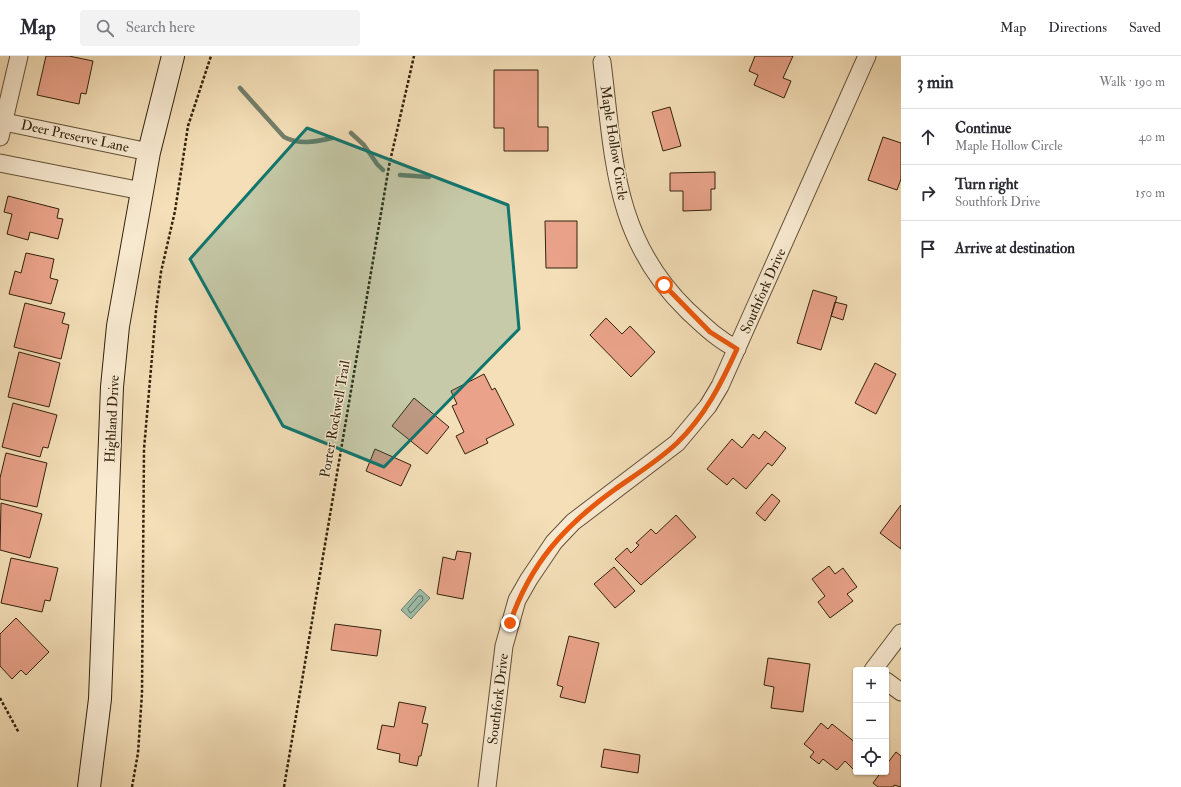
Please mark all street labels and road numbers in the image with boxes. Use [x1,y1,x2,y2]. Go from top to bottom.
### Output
street label: Maple Hollow Circle [596,84,631,202]
street label: Deer Preserve Lane [19,116,131,156]
street label: Southfork Drive [737,246,789,336]
street label: Porter Rockwell Trail [316,359,354,479]
street label: Highland Drive [101,375,123,463]
street label: Southfork Drive [484,652,512,746]

